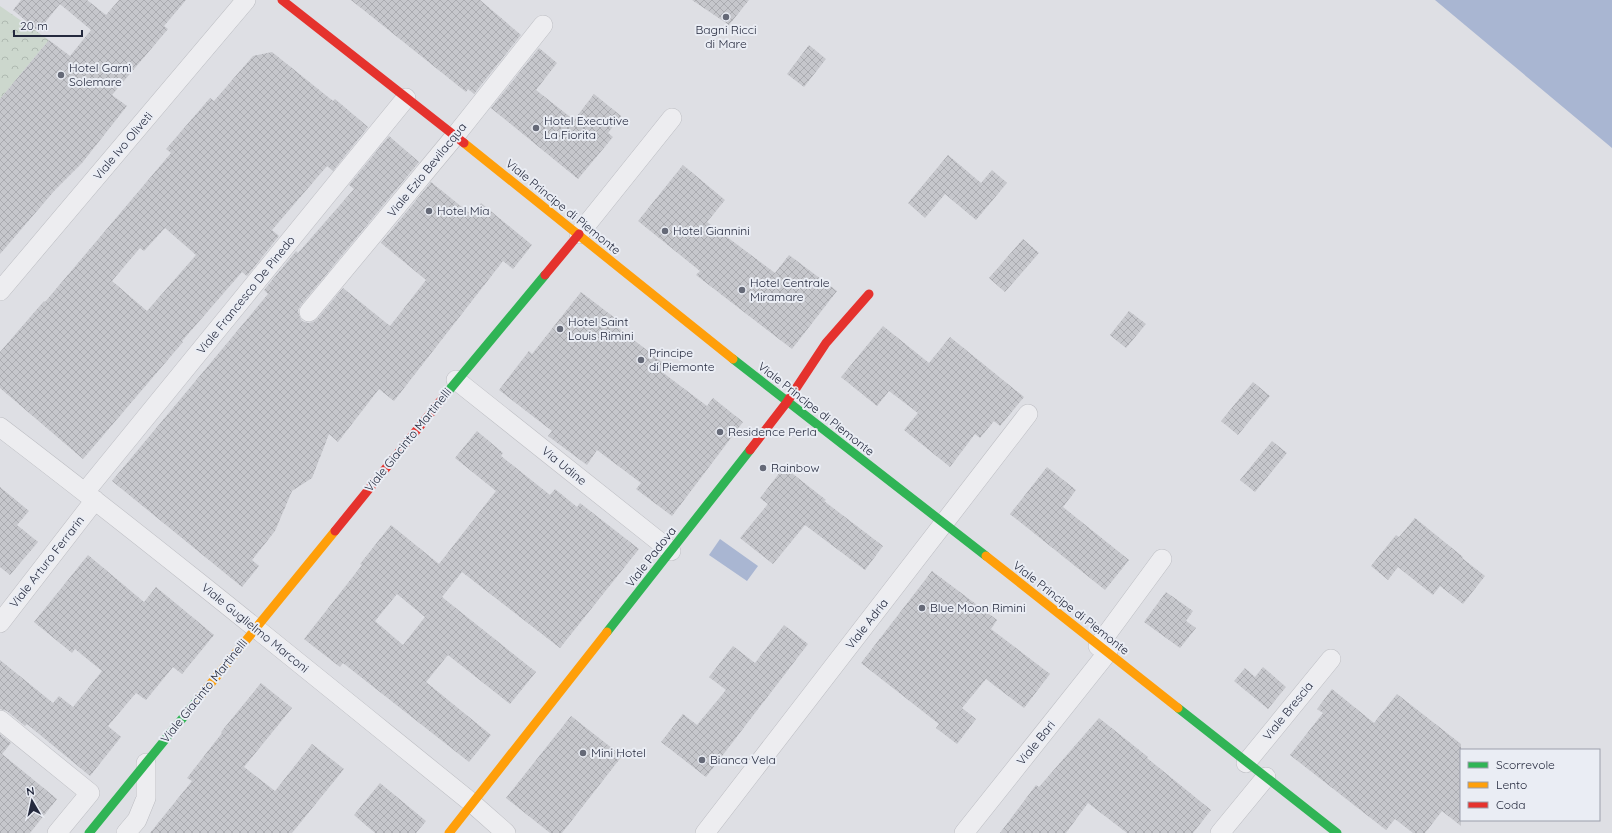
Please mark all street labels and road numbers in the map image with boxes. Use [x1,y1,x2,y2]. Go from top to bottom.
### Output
street label: Viale Ivo Oliveti [90,108,156,183]
street label: Viale Ezio Bevilacqua [384,119,469,220]
street label: Viale Principe di Piemonte [503,156,624,258]
street label: Viale Francesco De Pinedo [193,232,298,357]
street label: Viale Principe di Piemonte [755,359,878,459]
street label: Viale Giacinto Martinelli [361,385,454,495]
street label: Via Udine [539,443,590,488]
street label: Viale Arturo Ferrarin [6,513,87,611]
street label: Viale Padova [622,523,679,590]
street label: Viale Principe di Piemonte [1010,558,1133,658]
street label: Viale Guglielmo Marconi [199,580,312,676]
street label: Viale Adria [842,595,891,652]
street label: Viale Giacinto Martinelli [157,636,250,746]
street label: Viale Brescia [1259,678,1316,743]
street label: Viale Bari [1013,717,1058,768]

